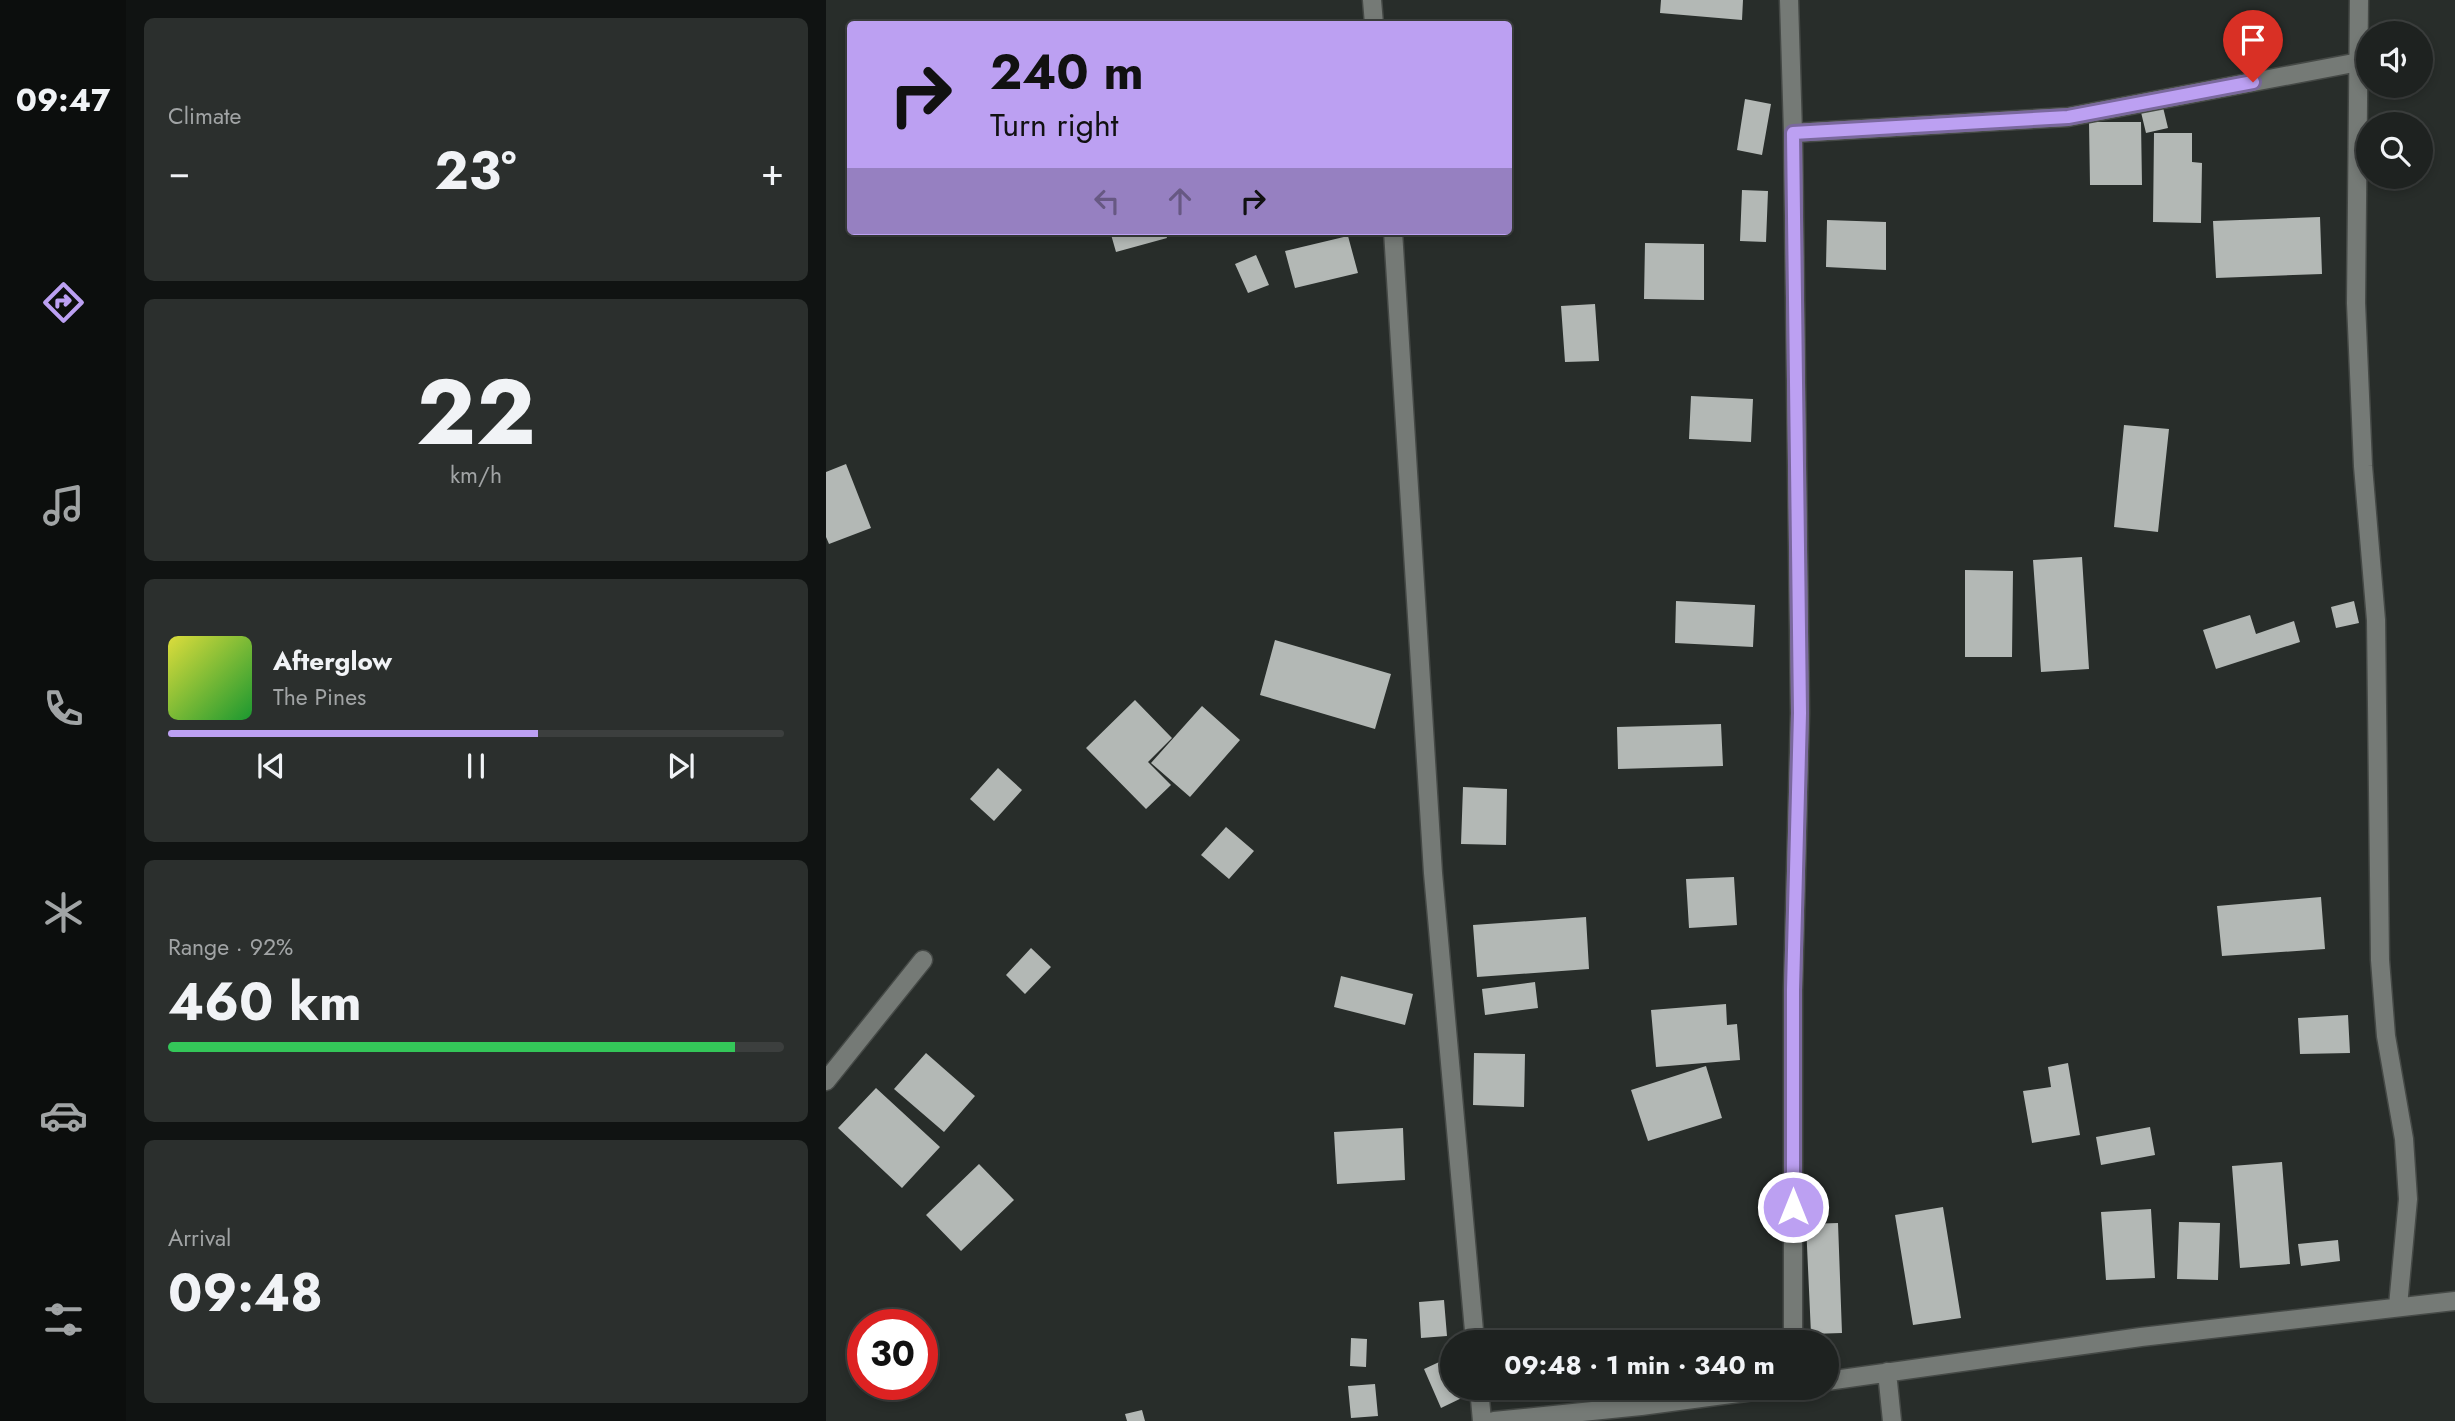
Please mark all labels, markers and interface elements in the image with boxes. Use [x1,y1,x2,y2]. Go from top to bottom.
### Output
pin [2223,10,2283,82]
icon: arrive [2234,21,2272,59]
map controls [2356,21,2433,189]
button: sound [2356,21,2433,98]
text: 240 m [990,37,1144,107]
icon: right [875,49,966,140]
text: 09:47 [16,77,110,123]
text: Climate [168,99,241,133]
text: Turn right [990,102,1119,148]
button: search [2356,112,2433,189]
text: 23° [435,133,516,209]
text: − [168,144,190,199]
text: + [761,144,784,199]
icon: left [1088,182,1126,220]
icon: ahead [1161,182,1199,220]
icon: right [1234,182,1272,220]
icon: directions [39,278,88,327]
text: 22 [416,347,536,478]
text: km/h [450,458,502,492]
icon: music [39,481,88,530]
text: Afterglow [273,642,392,680]
text: The Pines [273,680,366,714]
icon: phone [39,684,88,733]
icon: previous [252,747,290,785]
icon: pause [457,747,495,785]
icon: next [662,747,700,785]
icon: climate [39,888,88,937]
text: Range · 92% [168,930,293,964]
text: 460 km [168,964,362,1040]
icon: car [39,1091,88,1140]
position arrow [1756,1170,1830,1244]
text: Arrival [168,1221,231,1255]
text: 09:48 [168,1255,323,1331]
icon: filters [39,1295,88,1344]
speed limit sign: 30 [847,1309,938,1400]
text: 09:48 · 1 min · 340 m [1504,1346,1775,1384]

